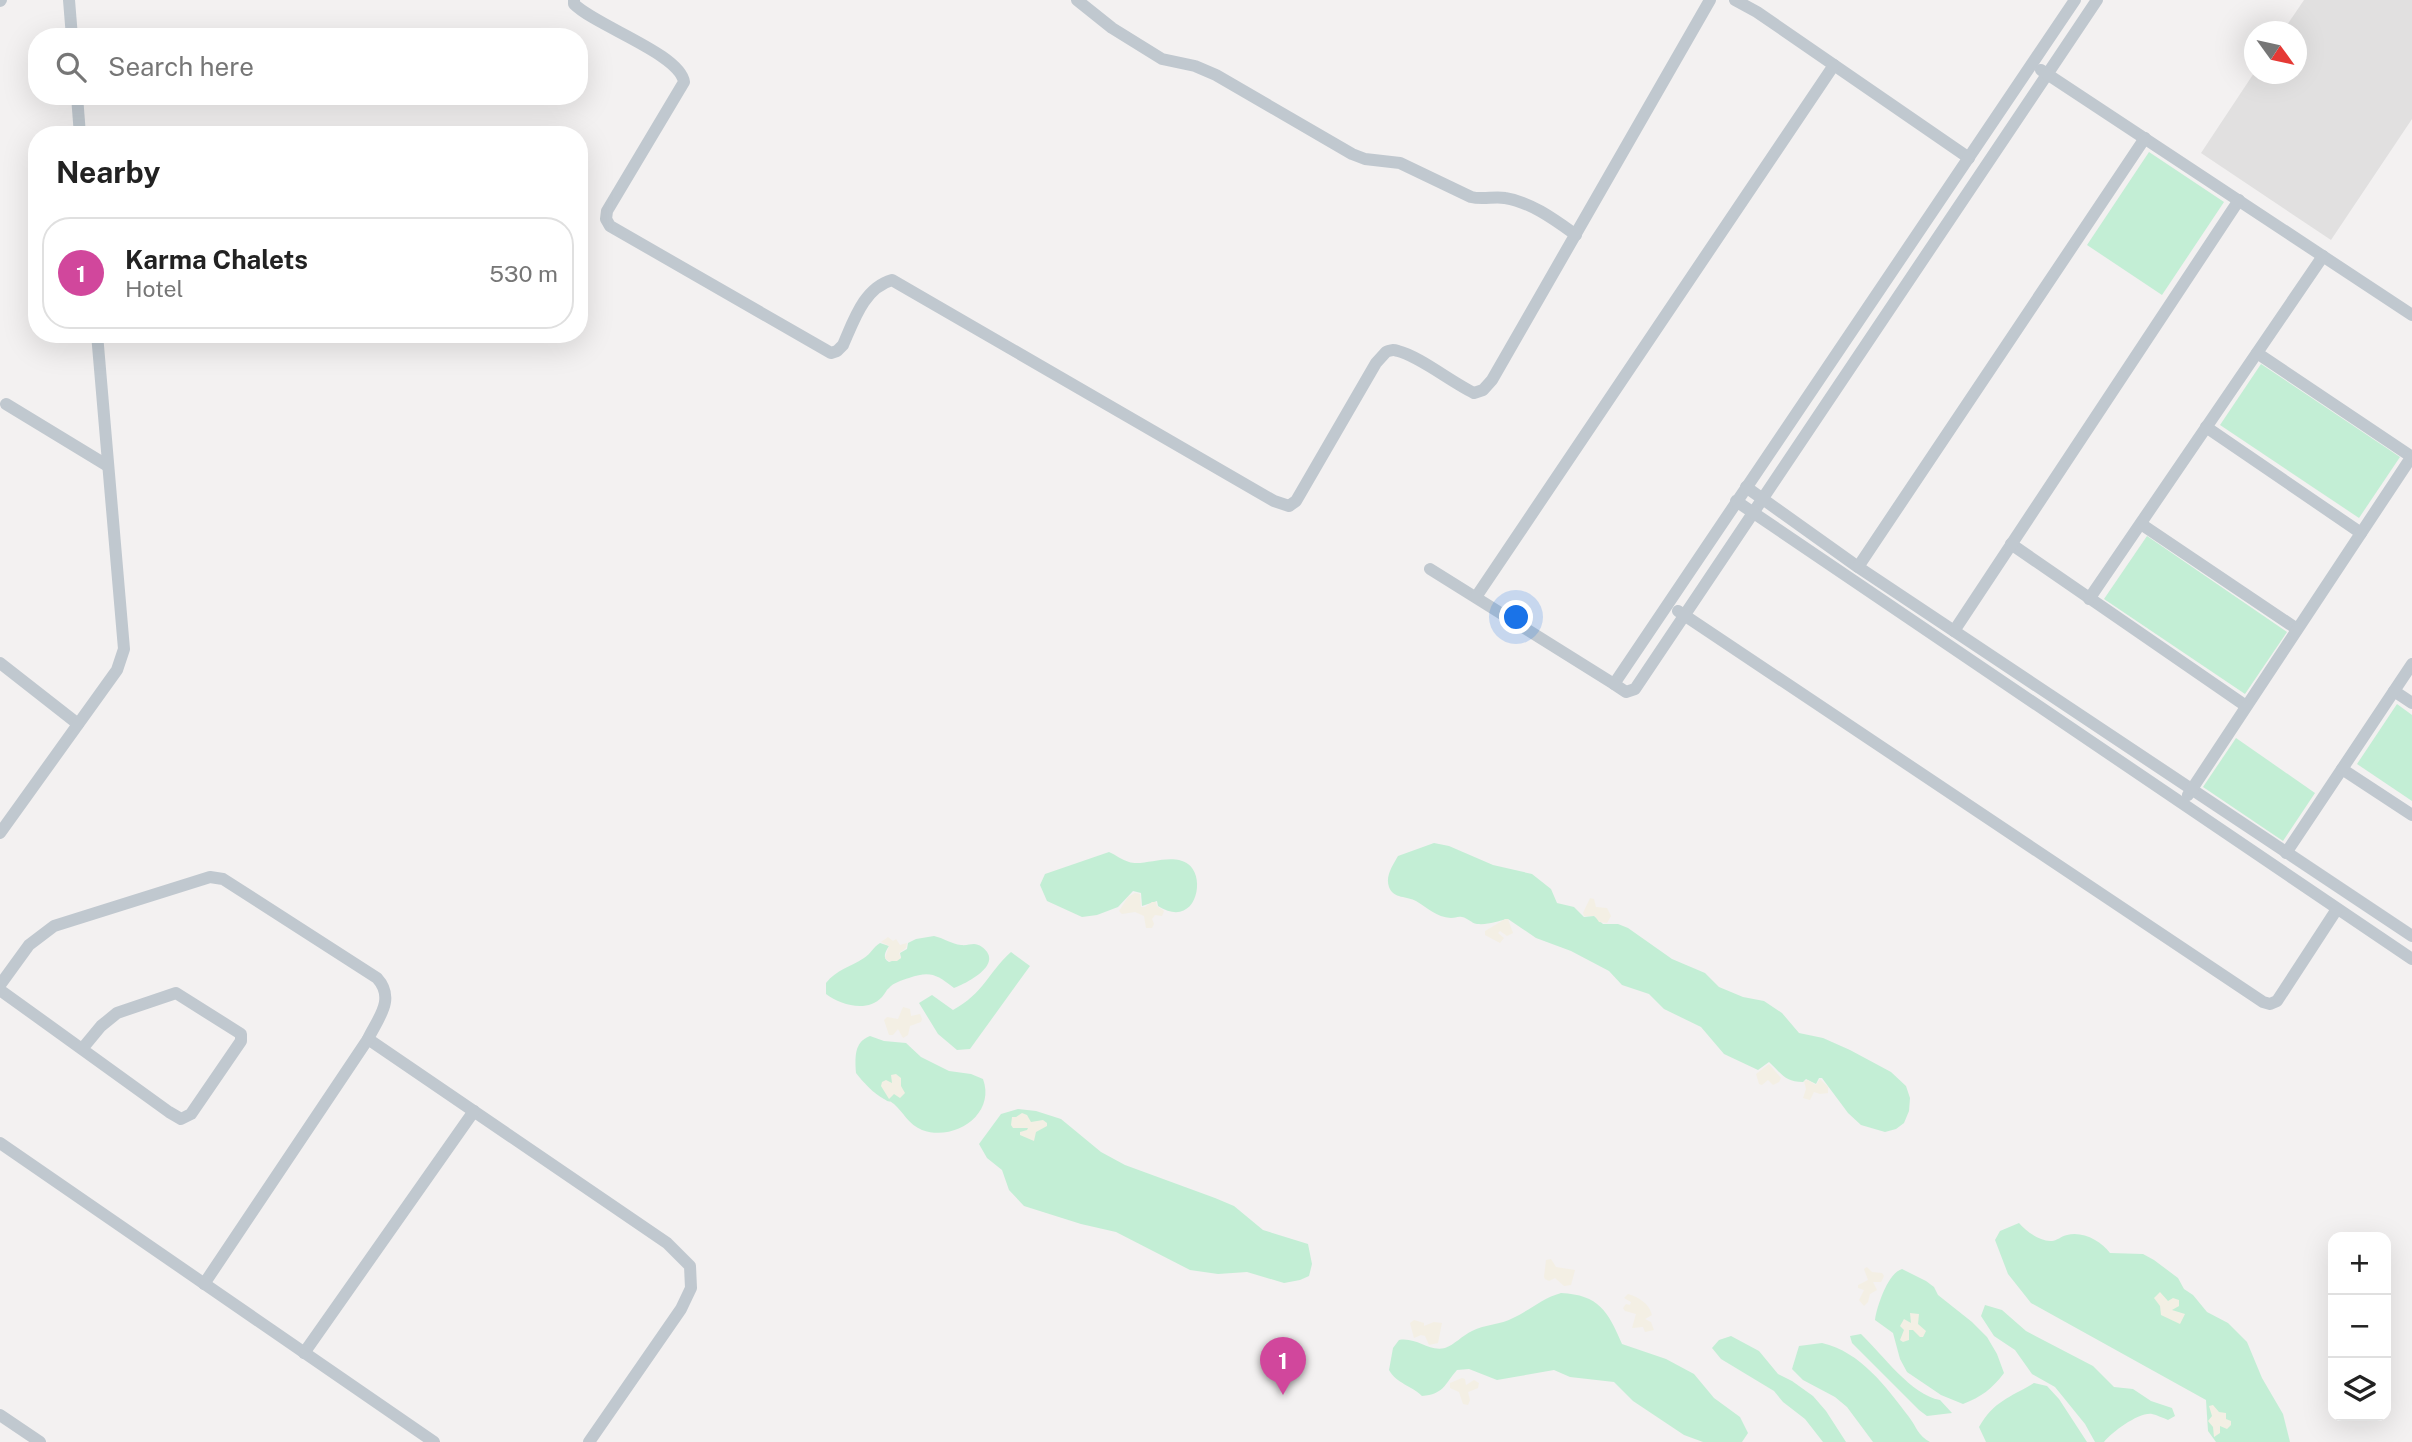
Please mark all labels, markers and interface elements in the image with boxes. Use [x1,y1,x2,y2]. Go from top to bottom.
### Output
north arrow [2244,21,2307,84]
search box [28,28,588,105]
icon: search [52,48,90,86]
text: Search here [108,51,254,82]
text: Nearby [56,154,160,190]
text: Karma Chalets [125,244,308,275]
text: 1 [76,260,86,287]
text: 530 m [489,260,558,287]
text: Hotel [125,275,184,302]
your location [1499,600,1533,634]
map controls [2328,1232,2391,1421]
button: + [2328,1232,2391,1295]
button: − [2328,1295,2391,1358]
pin: 1 [1260,1337,1306,1395]
button: layers [2328,1358,2391,1421]

